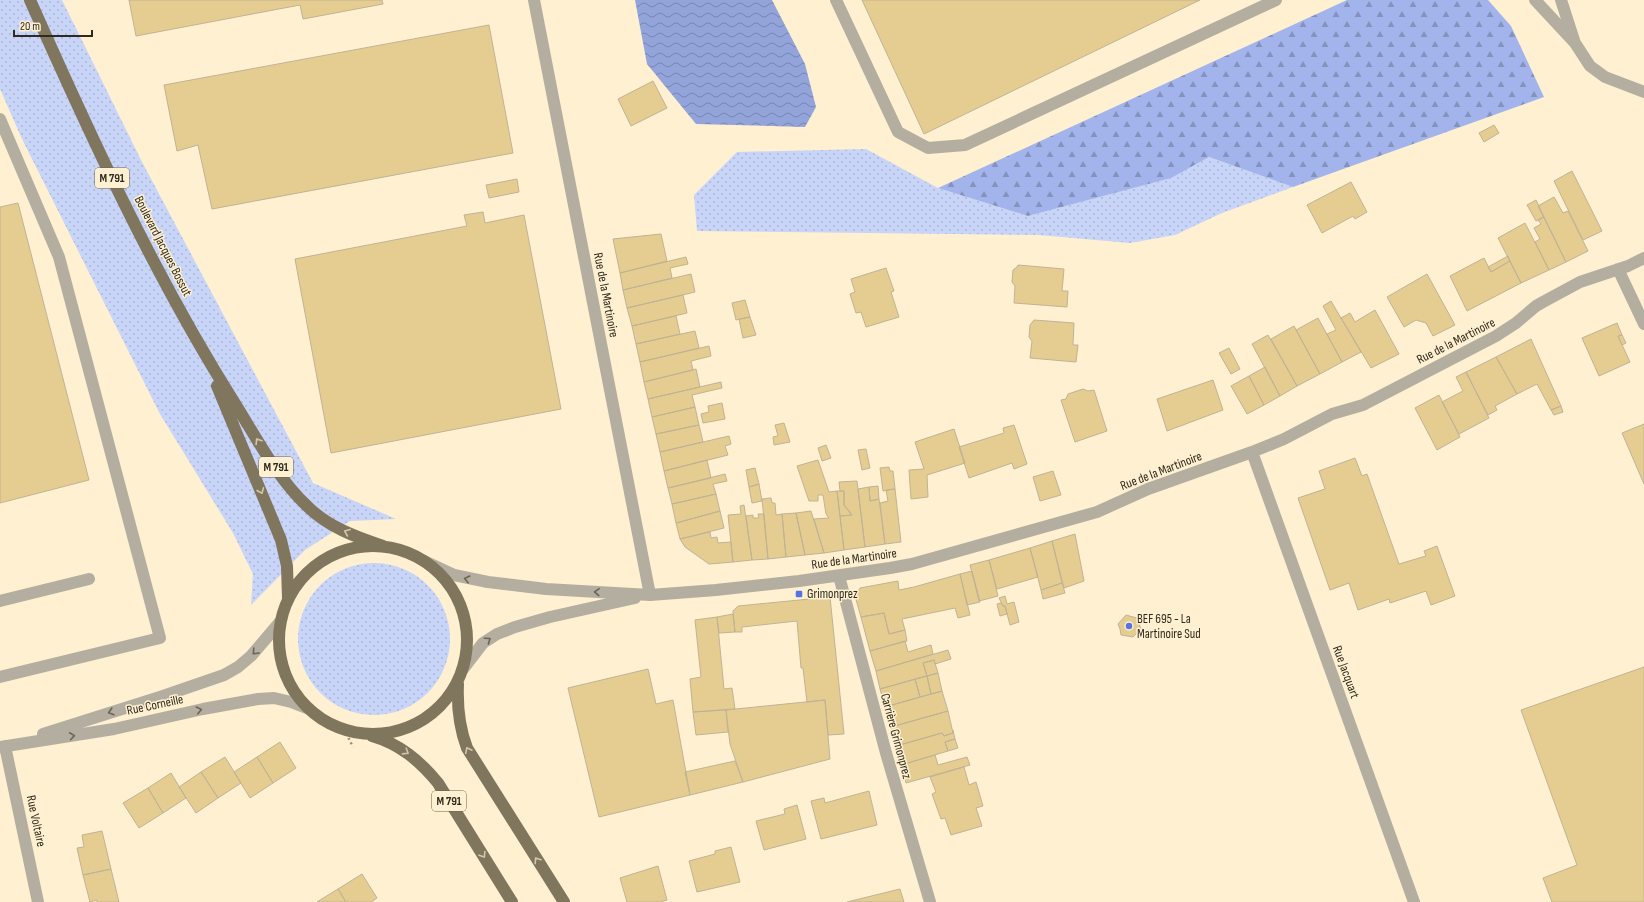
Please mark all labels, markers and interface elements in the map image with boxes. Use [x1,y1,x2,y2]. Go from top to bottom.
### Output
scale bar [14,12,92,38]
text: 20 m [20,19,40,34]
road number: M 791 [95,168,129,188]
street label: Boulevard Jacques Bossut [131,193,195,299]
street label: Rue de la Martinoire [590,251,622,339]
street label: Rue de la Martinoire [1414,314,1498,368]
one-way arrow [255,438,263,445]
street label: Rue de la Martinoire [1118,448,1204,494]
road number: M 791 [259,457,293,477]
one-way arrow [256,488,264,495]
one-way arrow [343,529,351,537]
street label: Rue de la Martinoire [810,545,898,573]
one-way arrow [464,575,471,583]
place label: Grimonprez [807,586,858,602]
one-way arrow [594,587,600,596]
marker: Grimonprez [794,589,804,599]
place label: BEF 695 - La Martinoire Sud [1137,611,1201,642]
marker: BEF 695 - La Martinoire Sud [1124,621,1134,631]
one-way arrow [484,637,491,645]
street label: Rue Jacquart [1329,643,1363,701]
one-way arrow [253,647,260,654]
street label: Rue Corneille [125,691,185,719]
street label: Carrière Grimonprez [877,692,915,781]
one-way arrow [196,706,202,715]
one-way arrow [108,707,115,716]
one-way arrow [68,732,75,741]
one-way arrow [465,746,473,754]
one-way arrow [402,747,409,755]
road number: M 791 [432,791,466,811]
street label: Rue Voltaire [23,794,49,848]
one-way arrow [479,851,486,858]
one-way arrow [535,857,542,864]

